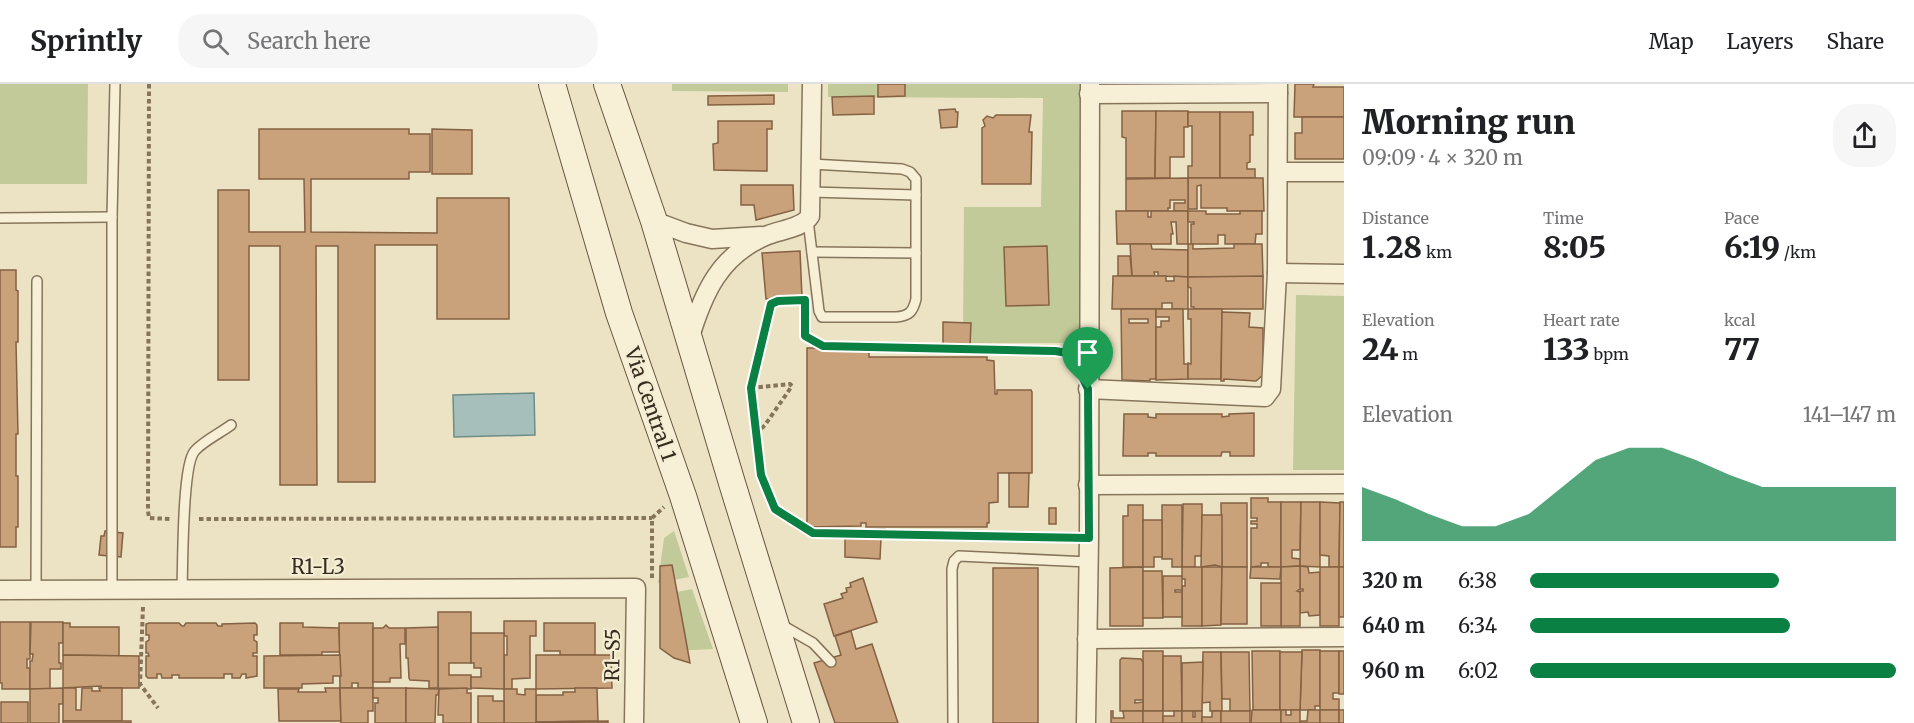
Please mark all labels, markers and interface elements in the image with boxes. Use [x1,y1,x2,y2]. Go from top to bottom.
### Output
search box [178,14,598,68]
text: Sprintly [30,23,142,59]
icon: search [199,25,232,58]
text: Search here [247,27,370,55]
text: Map [1649,28,1694,55]
text: Layers [1727,28,1794,55]
text: Share [1827,28,1884,55]
text: Morning run [1362,102,1575,143]
button: share [1833,104,1896,167]
text: 09:09 · 4 × 320 m [1362,145,1523,170]
text: Distance [1362,208,1429,228]
text: Time [1543,208,1584,228]
text: Pace [1724,208,1759,228]
text: 1.28 [1362,228,1422,266]
text: 8:05 [1543,228,1606,266]
text: 6:19 [1724,228,1780,266]
text: km [1422,242,1452,262]
text: /km [1780,242,1816,262]
text: Elevation [1362,310,1435,330]
text: Heart rate [1543,310,1620,330]
text: kcal [1724,310,1755,330]
pin [1062,327,1113,389]
text: 24 [1362,330,1398,368]
text: 133 [1543,330,1590,368]
text: 77 [1724,330,1760,368]
icon: arrive [1071,336,1104,369]
street label: Via Central 1 [620,343,682,464]
text: m [1398,344,1418,364]
text: bpm [1590,344,1629,364]
text: Elevation [1362,402,1453,427]
text: 141–147 m [1803,402,1896,427]
street label: R1-L3 [291,554,345,579]
text: 320 m [1362,568,1423,593]
text: 6:38 [1458,568,1497,593]
text: 640 m [1362,613,1425,638]
text: 6:34 [1458,613,1497,638]
street label: R1-S5 [599,628,625,682]
text: 960 m [1362,658,1425,683]
text: 6:02 [1458,658,1498,683]

